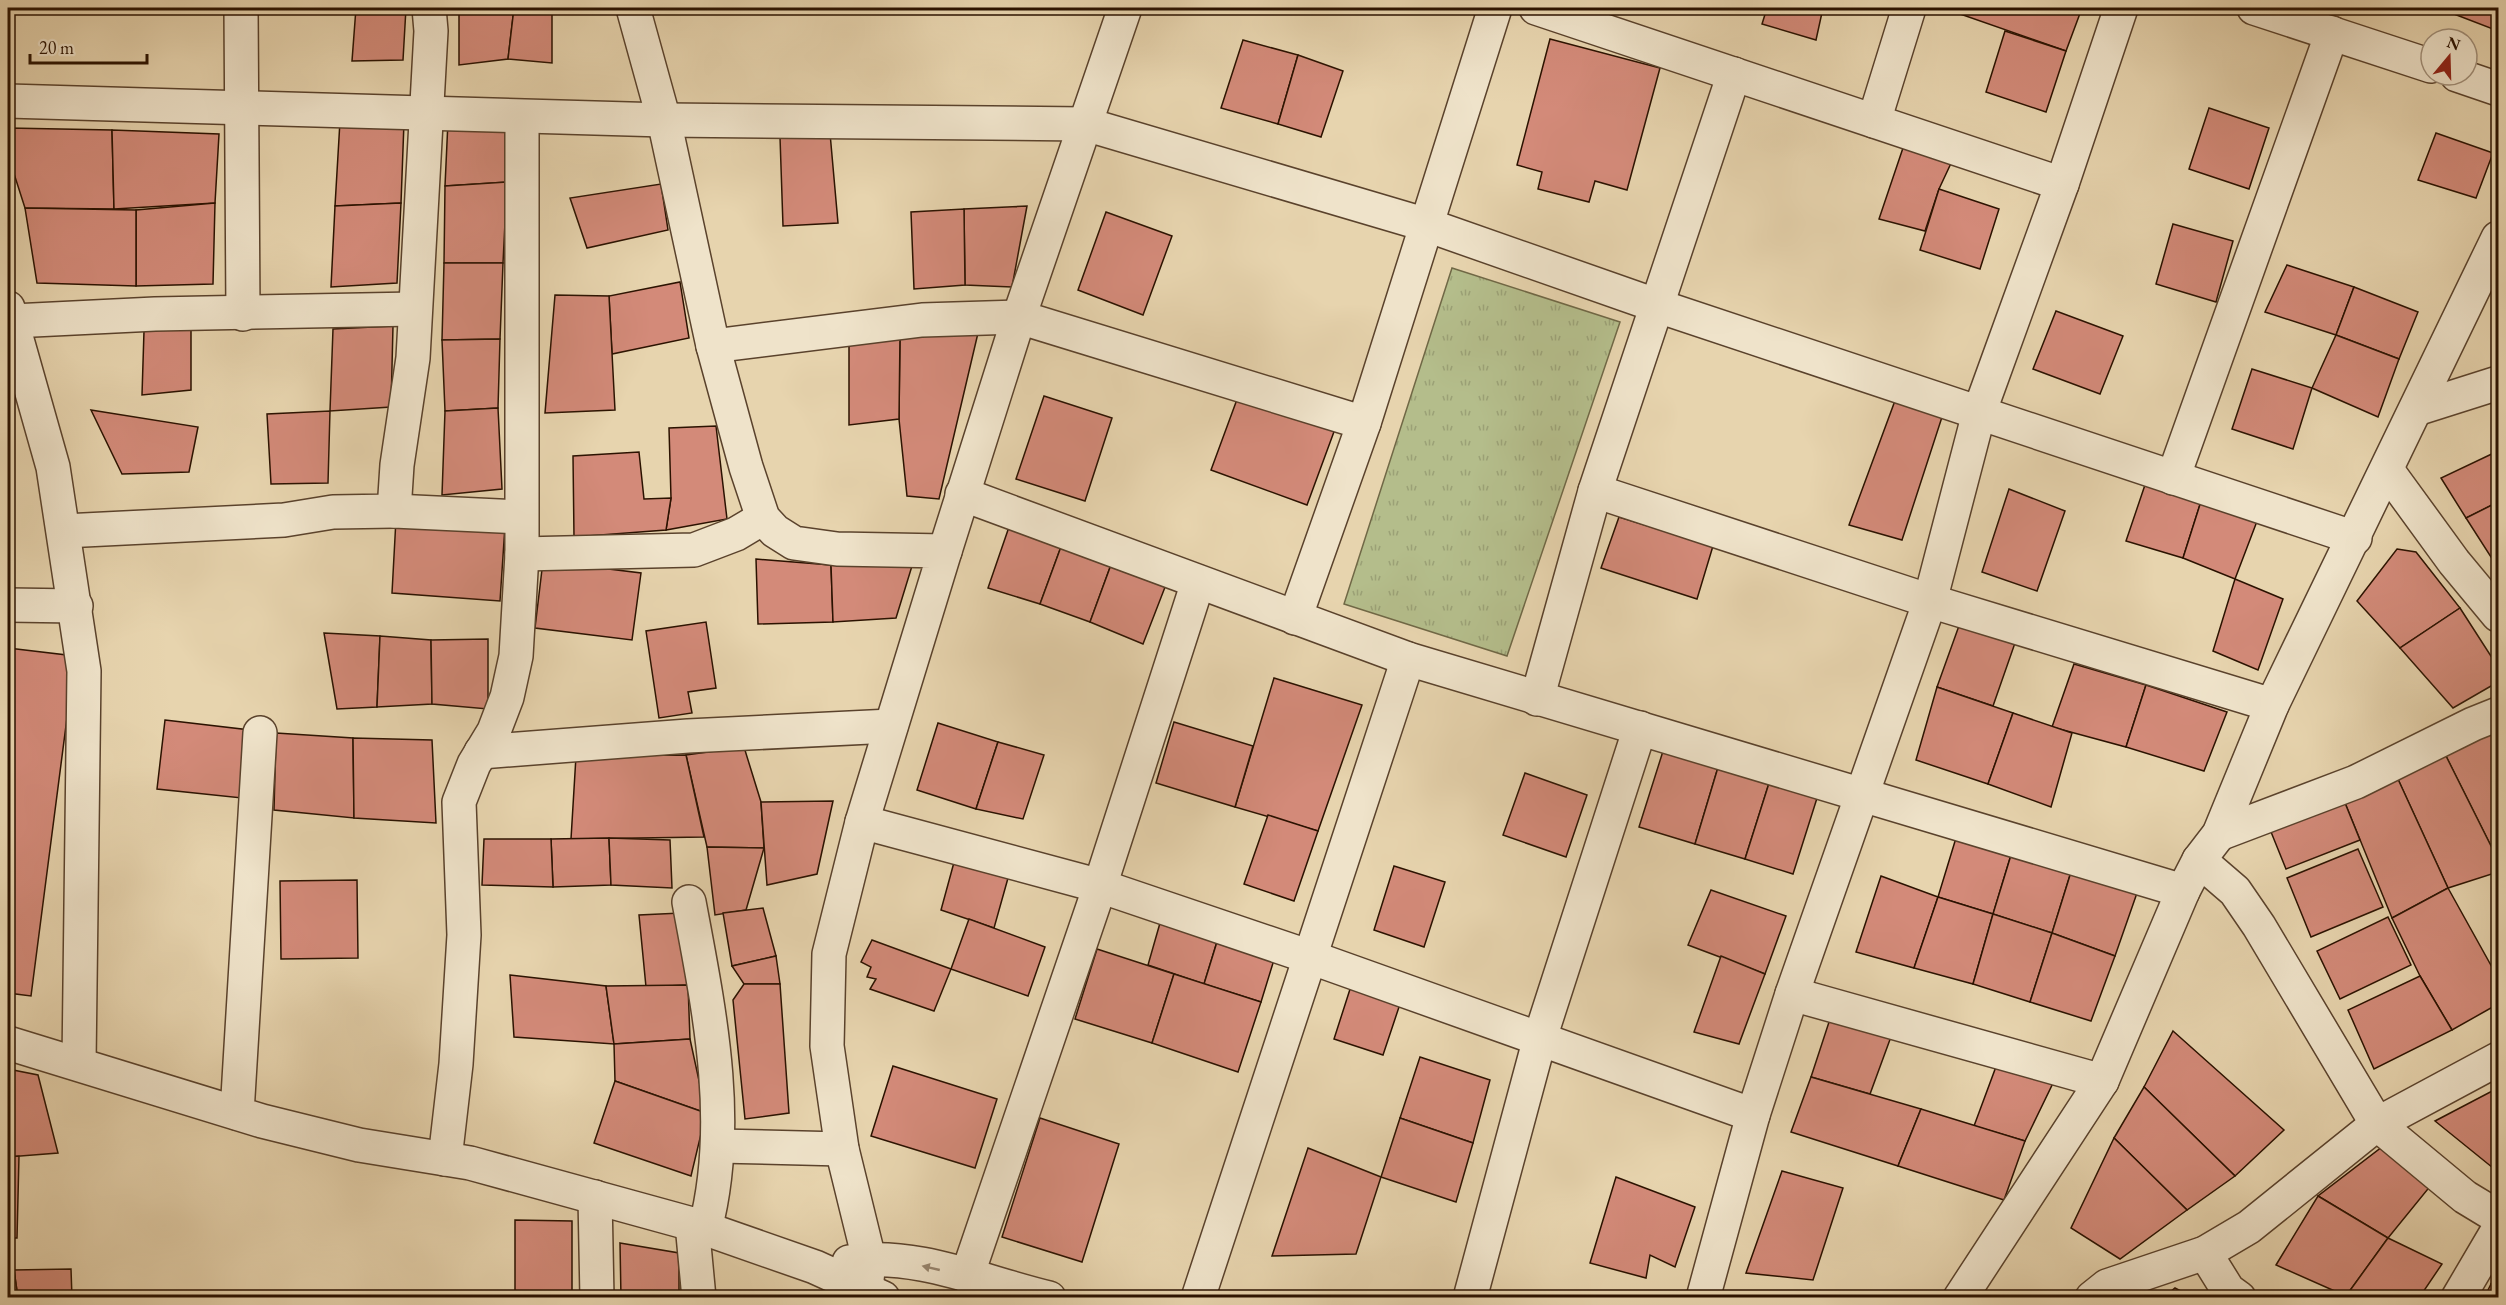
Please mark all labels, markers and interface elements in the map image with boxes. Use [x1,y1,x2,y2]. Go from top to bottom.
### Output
scale bar [30,27,147,65]
north arrow [2419,27,2479,87]
text: N [2444,31,2463,55]
text: 20 m [39,36,74,59]
one-way arrow [922,1262,941,1272]

